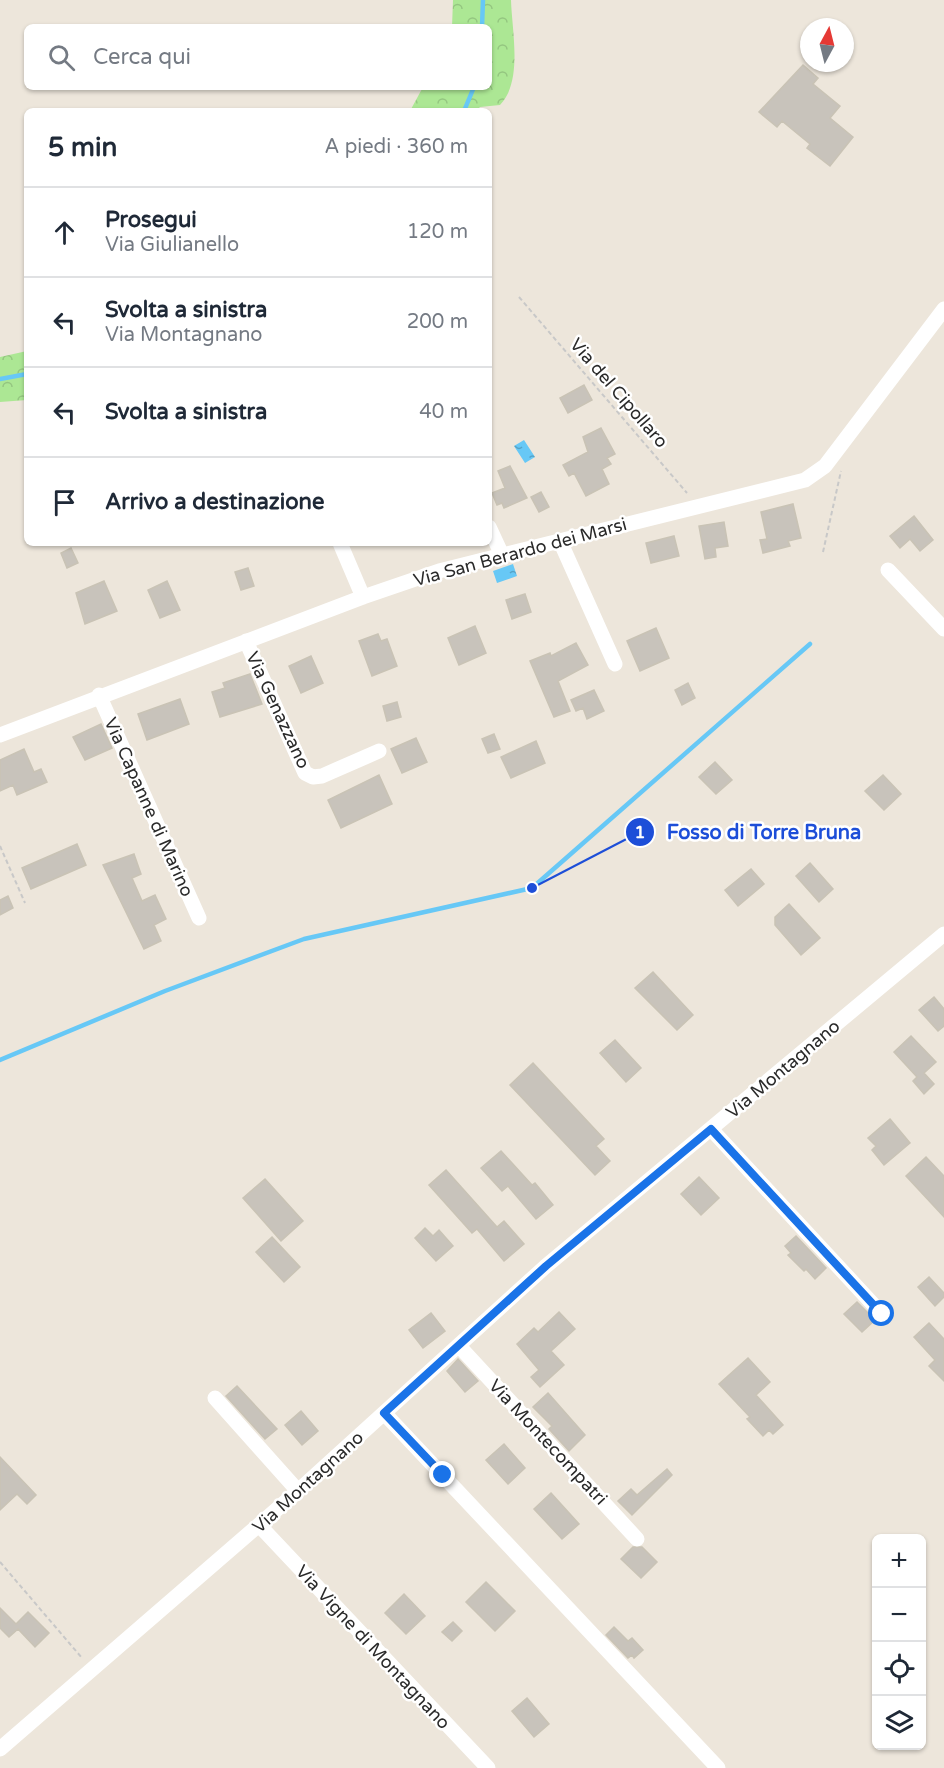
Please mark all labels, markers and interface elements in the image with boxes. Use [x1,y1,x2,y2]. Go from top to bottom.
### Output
north arrow [800,18,854,72]
search box [24,24,492,90]
icon: search [45,41,78,74]
text: Cerca qui [93,44,191,70]
text: 5 min [48,132,117,163]
text: A piedi · 360 m [325,135,468,159]
text: Prosegui [105,207,197,233]
icon: ahead [48,216,81,249]
text: 120 m [407,220,468,244]
text: Via Giulianello [105,233,239,257]
text: Svolta a sinistra [105,297,267,323]
icon: left [48,306,81,339]
text: 200 m [407,310,468,334]
text: Via Montagnano [105,323,263,347]
street label: Via del Cipollaro [565,334,673,452]
icon: left [48,396,81,429]
text: Svolta a sinistra [105,399,267,425]
text: 40 m [419,400,468,424]
icon: arrive [48,486,81,519]
text: Arrivo a destinazione [105,489,324,515]
street label: Via San Berardo dei Marsi [411,513,629,591]
street label: Via Genazzano [241,648,315,772]
street label: Via Capanne di Marino [100,714,198,900]
callout: Fosso di Torre Bruna [625,813,873,851]
text: 1 [634,821,646,843]
text: Fosso di Torre Bruna [667,821,861,845]
street label: Via Montagnano [722,1015,844,1123]
route start [868,1300,894,1326]
street label: Via Montecompatri [484,1375,612,1509]
street label: Via Montagnano [248,1426,368,1538]
route end [429,1461,455,1487]
map controls [872,1534,926,1750]
button: + [872,1534,926,1588]
street label: Via Vigne di Montagnano [291,1560,455,1734]
button: − [872,1588,926,1642]
button: locate [872,1642,926,1696]
button: layers [872,1696,926,1750]

